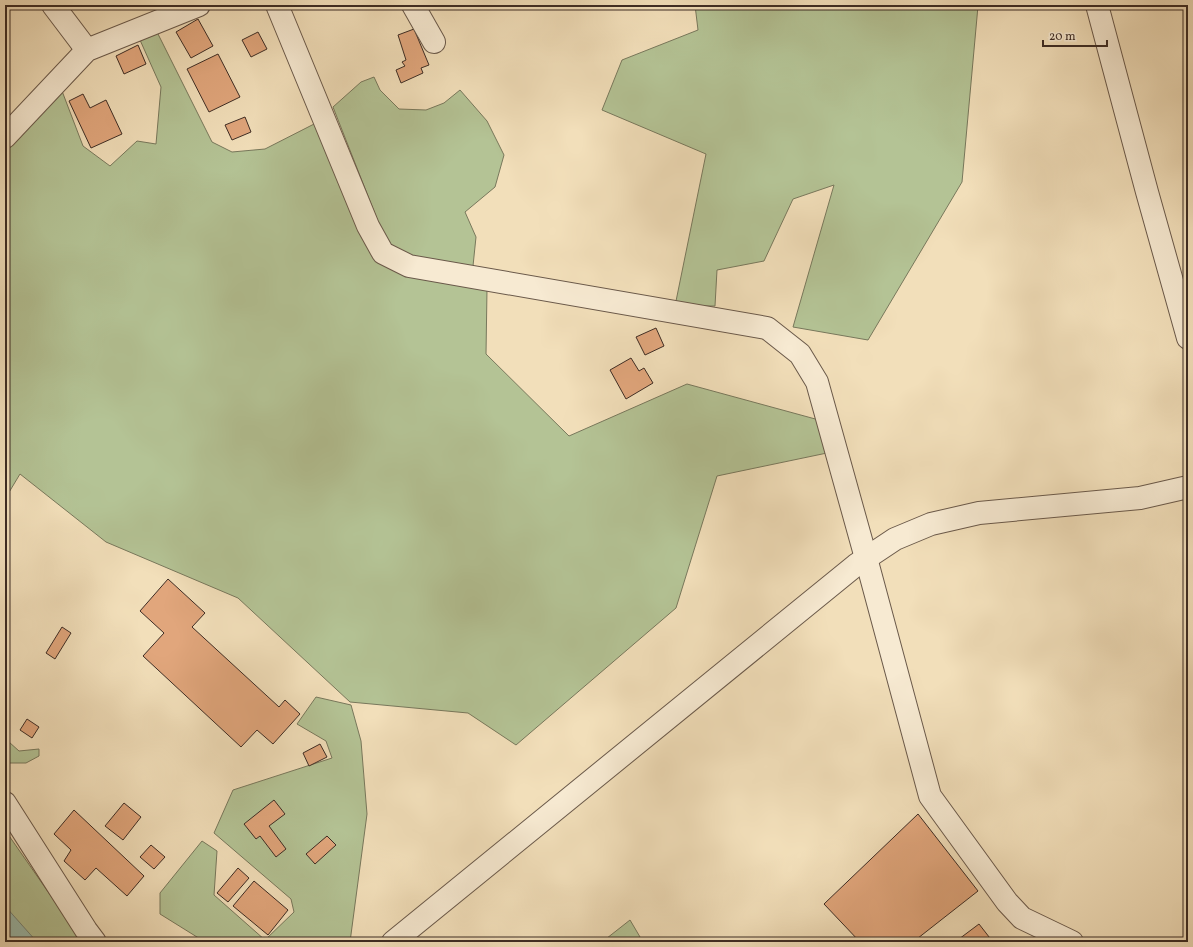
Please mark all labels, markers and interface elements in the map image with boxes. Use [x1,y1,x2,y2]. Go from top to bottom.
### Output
scale bar [1043,22,1107,48]
text: 20 m [1049,29,1076,45]

